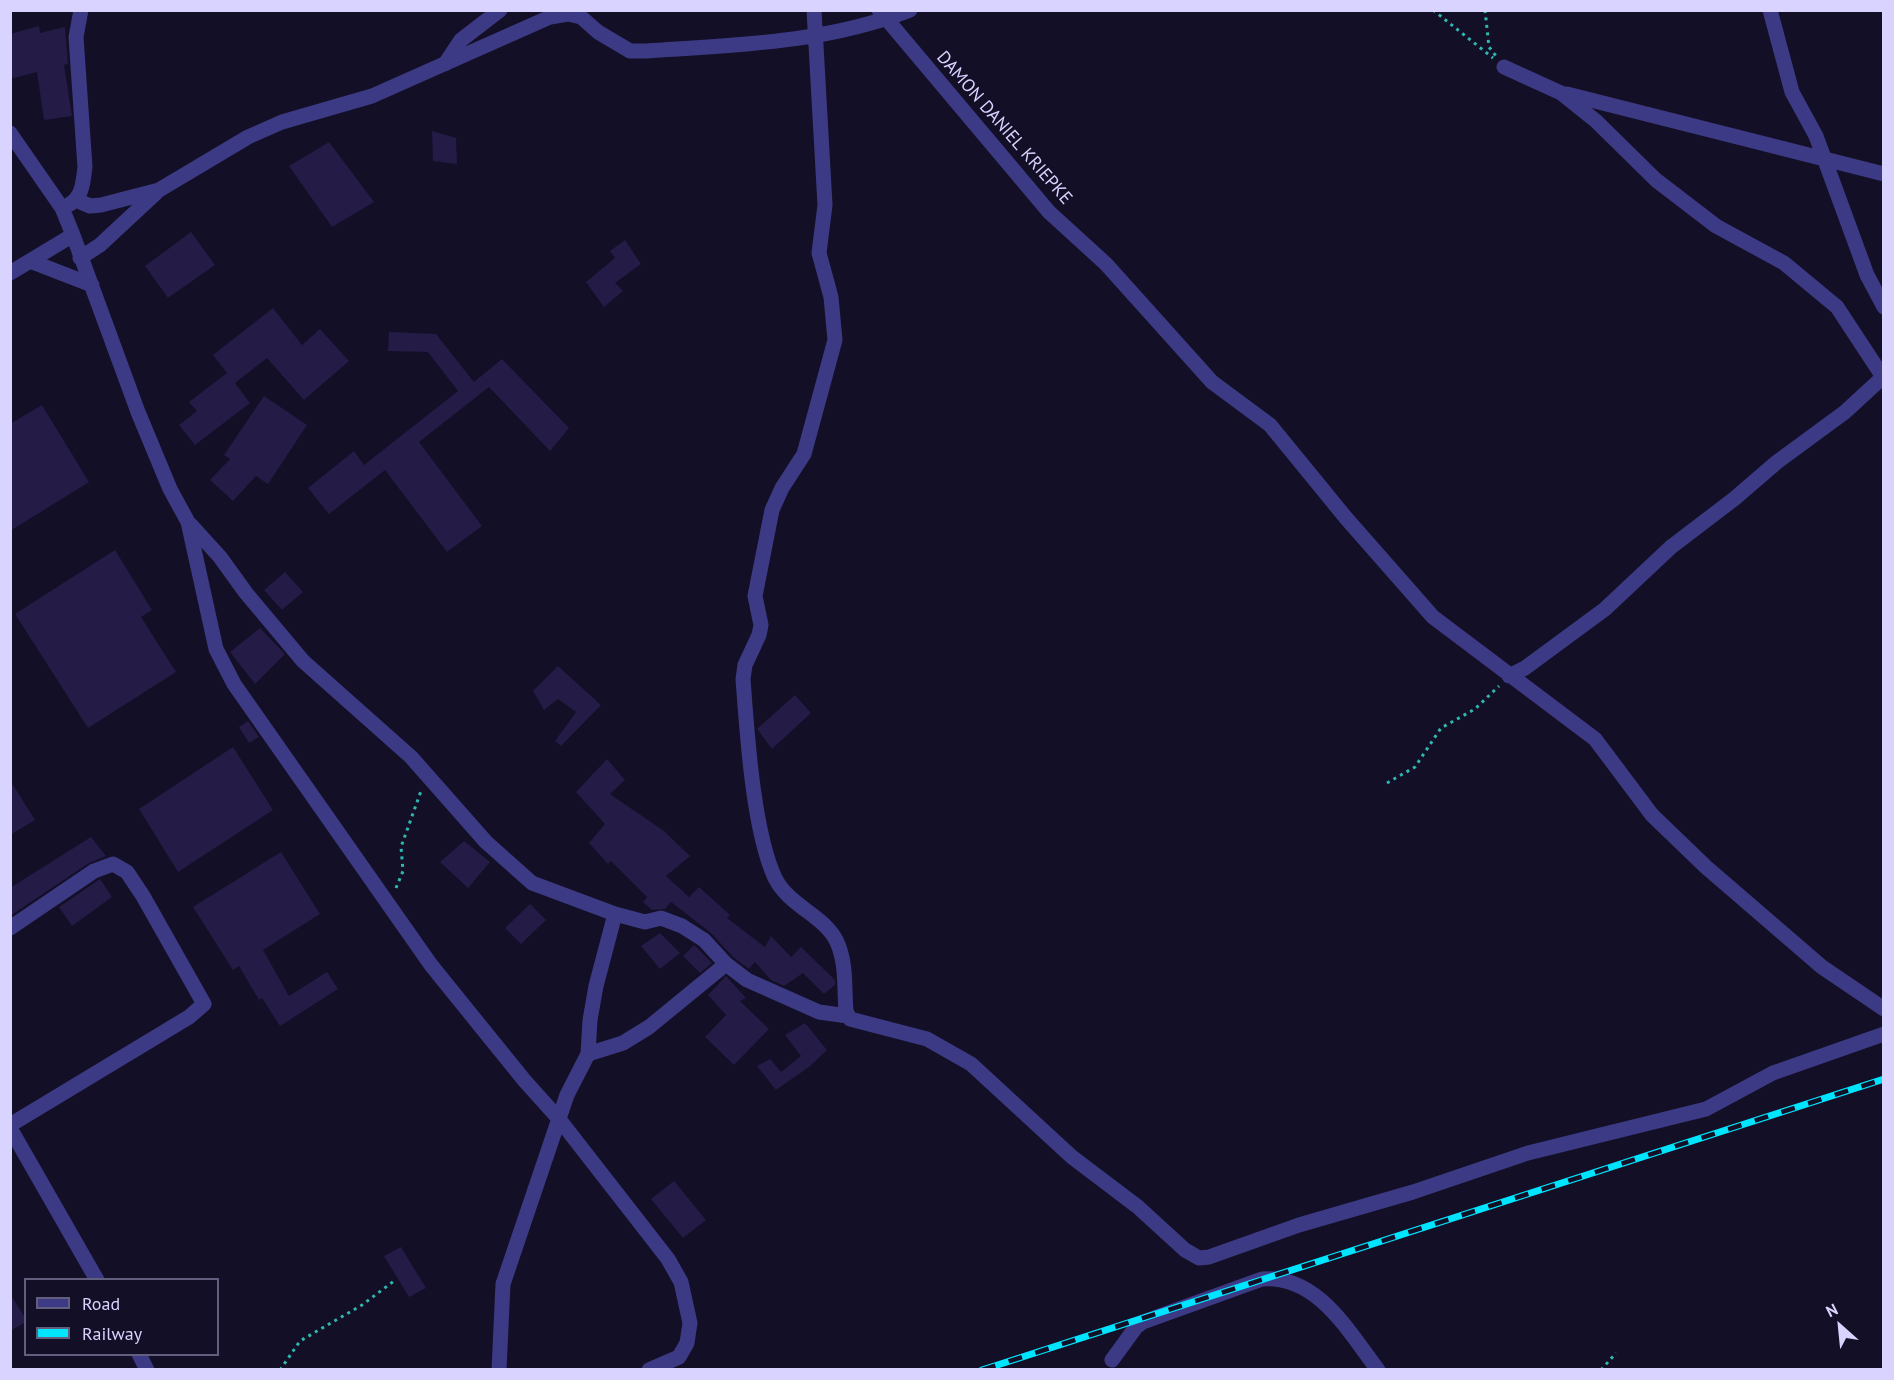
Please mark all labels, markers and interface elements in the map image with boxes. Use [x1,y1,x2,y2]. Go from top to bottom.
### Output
street label: DAMON DANIEL KRIEPKE [932,47,1076,209]
legend [24,1278,219,1356]
text: Road [82,1292,120,1315]
north arrow [1810,1296,1870,1356]
text: N [1823,1299,1841,1321]
text: Railway [82,1322,142,1345]

